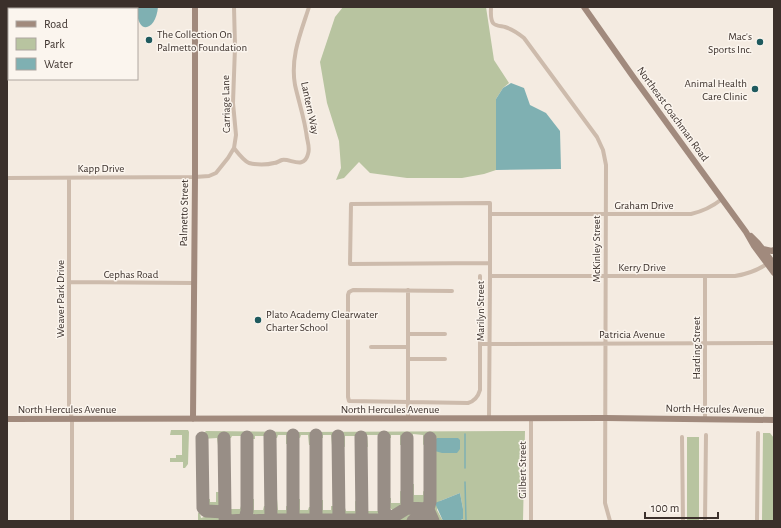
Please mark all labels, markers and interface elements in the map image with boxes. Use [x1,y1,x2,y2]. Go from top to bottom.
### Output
legend [8,8,138,80]
text: Road [44,18,68,30]
place label: The Collection On Palmetto Foundation [157,29,247,53]
place label: Mac's Sports Inc. [708,31,752,55]
marker: The Collection On Palmetto Foundation [144,35,154,45]
marker: Mac's Sports Inc. [755,37,765,47]
text: Park [44,38,65,50]
text: Water [44,58,73,70]
street label: Northeast Coachman Road [635,65,711,164]
street label: Carriage Lane [220,75,232,133]
place label: Animal Health Care Clinic [685,78,748,102]
street label: Lantern Way [299,81,321,136]
marker: Animal Health Care Clinic [750,84,760,94]
street label: Kapp Drive [78,163,124,174]
street label: Palmetto Street [178,179,190,247]
street label: Graham Drive [614,200,674,211]
street label: McKinley Street [591,215,602,282]
street label: Weaver Park Drive [55,260,66,338]
street label: Kerry Drive [618,262,666,273]
street label: Cephas Road [104,269,159,280]
street label: Marilyn Street [475,280,486,341]
place label: Plato Academy Clearwater Charter School [266,309,378,333]
marker: Plato Academy Clearwater Charter School [253,315,263,325]
street label: Harding Street [691,316,702,379]
street label: Patricia Avenue [599,329,665,340]
street label: North Hercules Avenue [666,403,764,415]
street label: North Hercules Avenue [18,404,116,415]
street label: North Hercules Avenue [341,404,439,415]
street label: Gilbert Street [517,441,528,499]
scale bar [645,494,718,520]
text: 100 m [651,502,679,514]

